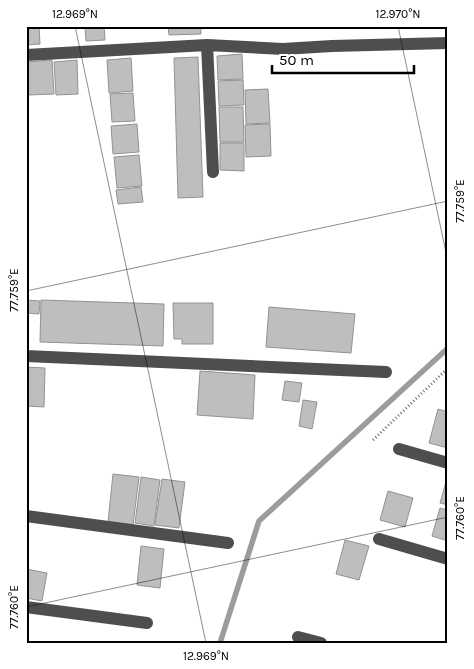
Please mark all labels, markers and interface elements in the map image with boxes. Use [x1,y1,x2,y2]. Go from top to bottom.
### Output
text: 12.969°N [52,7,98,21]
text: 12.970°N [375,7,421,21]
scale bar [272,42,414,74]
text: 50 m [279,51,314,69]
text: 77.759°E [453,179,467,223]
text: 77.759°E [7,268,21,312]
text: 77.760°E [453,496,467,540]
text: 77.760°E [7,585,21,629]
text: 12.969°N [183,649,229,663]

